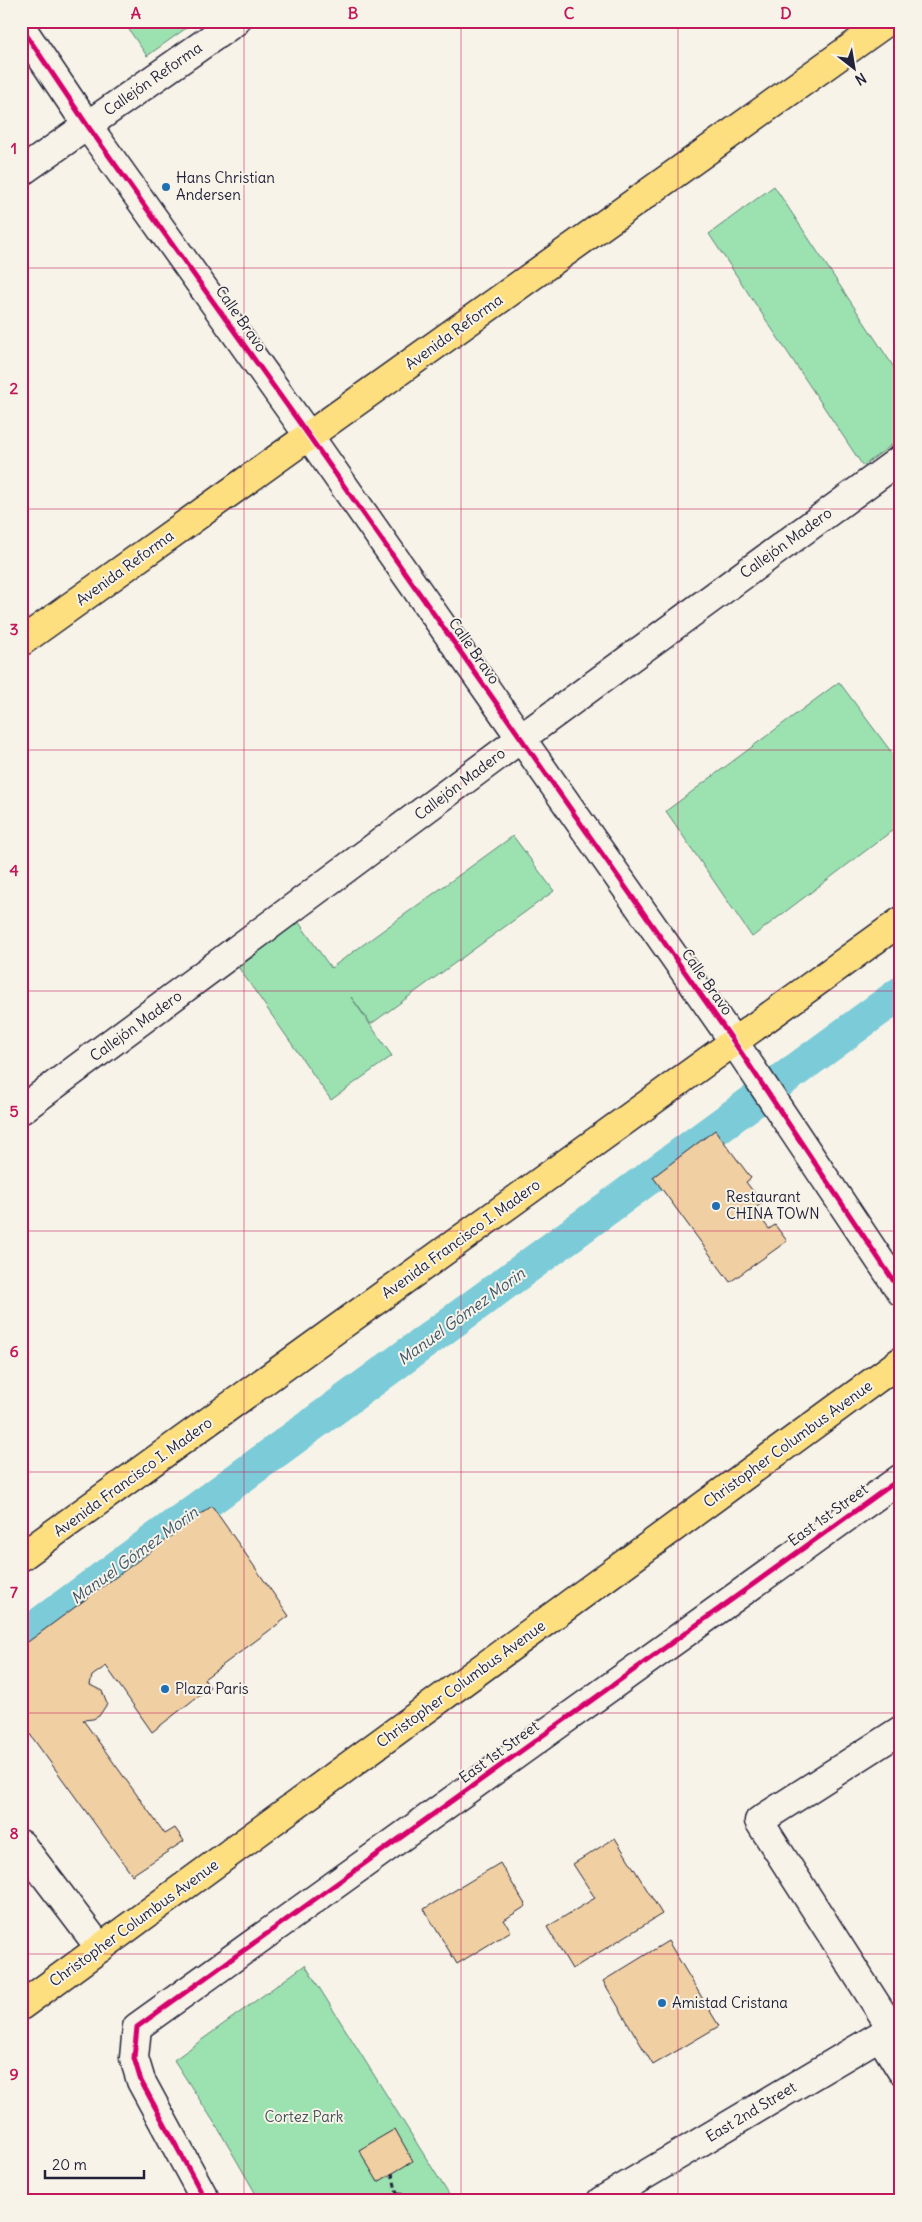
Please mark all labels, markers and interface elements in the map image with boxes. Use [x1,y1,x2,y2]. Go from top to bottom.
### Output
text: A [131,3,141,23]
text: B [348,3,359,23]
text: C [564,3,575,23]
text: D [780,3,792,23]
street label: Callejón Reforma [100,37,206,119]
north arrow [830,42,880,92]
text: N [852,69,869,89]
text: 1 [11,138,17,158]
place label: Hans Christian Andersen [176,168,275,204]
marker: Hans Christian Andersen [160,181,172,193]
street label: Calle Bravo [212,282,271,356]
street label: Avenida Reforma [401,290,507,373]
text: 2 [10,378,19,398]
street label: Callejón Madero [736,503,835,582]
street label: Avenida Reforma [72,526,178,609]
street label: Calle Bravo [445,614,504,688]
text: 3 [9,619,19,639]
street label: Callejón Madero [410,743,509,824]
text: 4 [9,860,19,880]
street label: Calle Bravo [678,945,737,1019]
street label: Callejón Madero [86,986,185,1065]
text: 5 [9,1101,19,1121]
street label: Avenida Francisco I. Madero [378,1175,544,1303]
place label: Restaurant CHINA TOWN [726,1187,820,1223]
marker: Restaurant CHINA TOWN [710,1200,722,1212]
water label: Manuel Gómez Morin [393,1263,529,1369]
text: 6 [9,1341,19,1361]
street label: Christopher Columbus Avenue [699,1376,876,1511]
street label: Avenida Francisco I. Madero [50,1413,216,1541]
street label: East 1st Street [784,1479,871,1550]
water label: Manuel Gómez Morin [66,1502,202,1608]
text: 7 [10,1582,18,1602]
street label: Christopher Columbus Avenue [372,1616,549,1751]
place label: Plaza Paris [175,1679,249,1698]
marker: Plaza Paris [159,1683,171,1695]
street label: East 1st Street [455,1716,542,1787]
text: 8 [9,1823,19,1843]
street label: Christopher Columbus Avenue [45,1855,222,1990]
place label: Amistad Cristana [672,1993,788,2012]
marker: Amistad Cristana [656,1997,668,2009]
text: 9 [9,2064,19,2084]
street label: East 2nd Street [702,2077,799,2146]
park label: Cortez Park [265,2107,344,2126]
scale bar [45,2147,144,2179]
text: 20 m [52,2155,87,2174]

